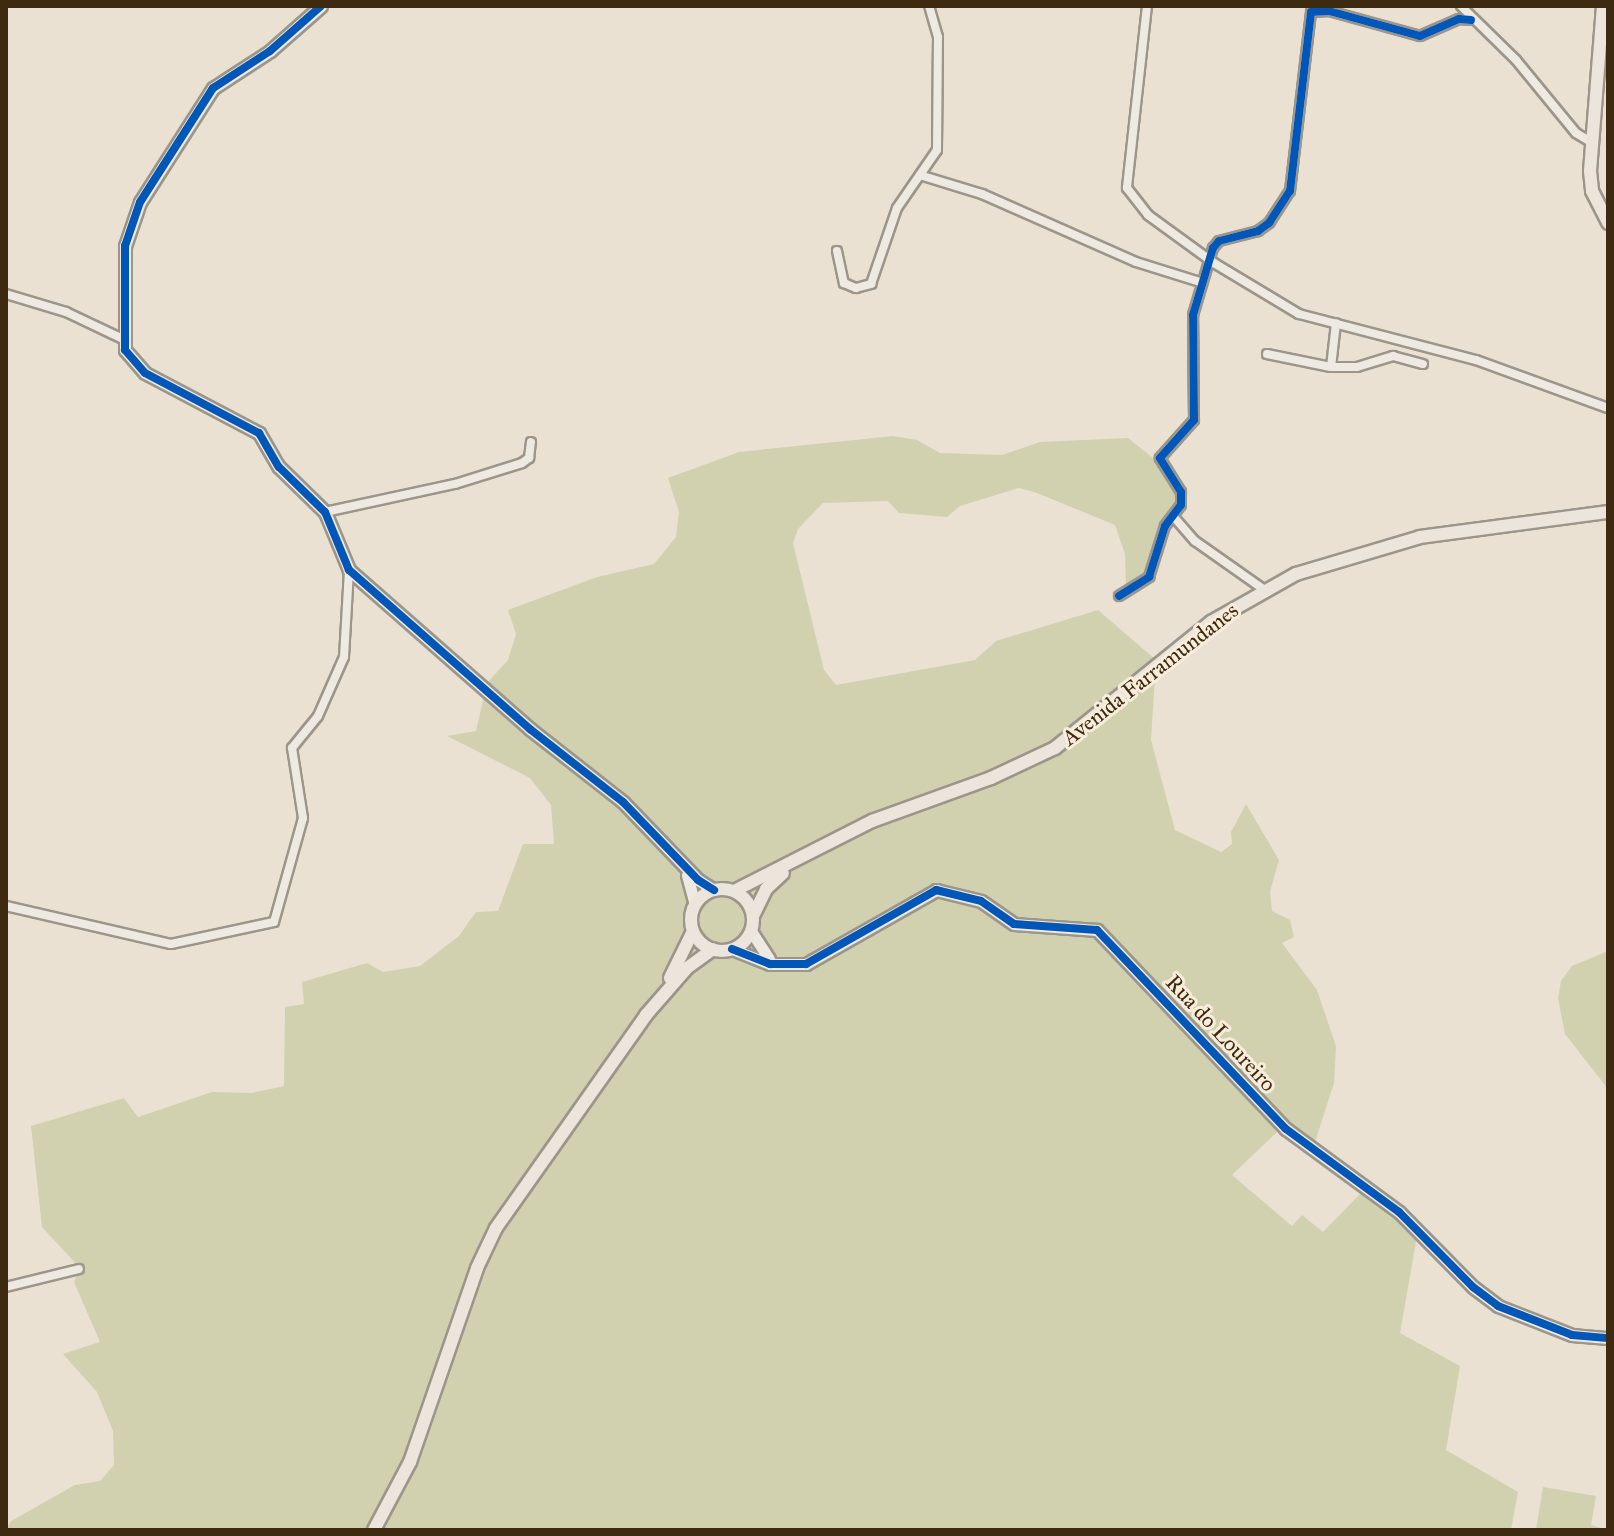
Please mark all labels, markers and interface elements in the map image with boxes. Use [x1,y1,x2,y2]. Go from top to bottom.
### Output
street label: Avenida Farramundanes [1057,597,1243,751]
street label: Rua do Loureiro [1160,969,1282,1097]

